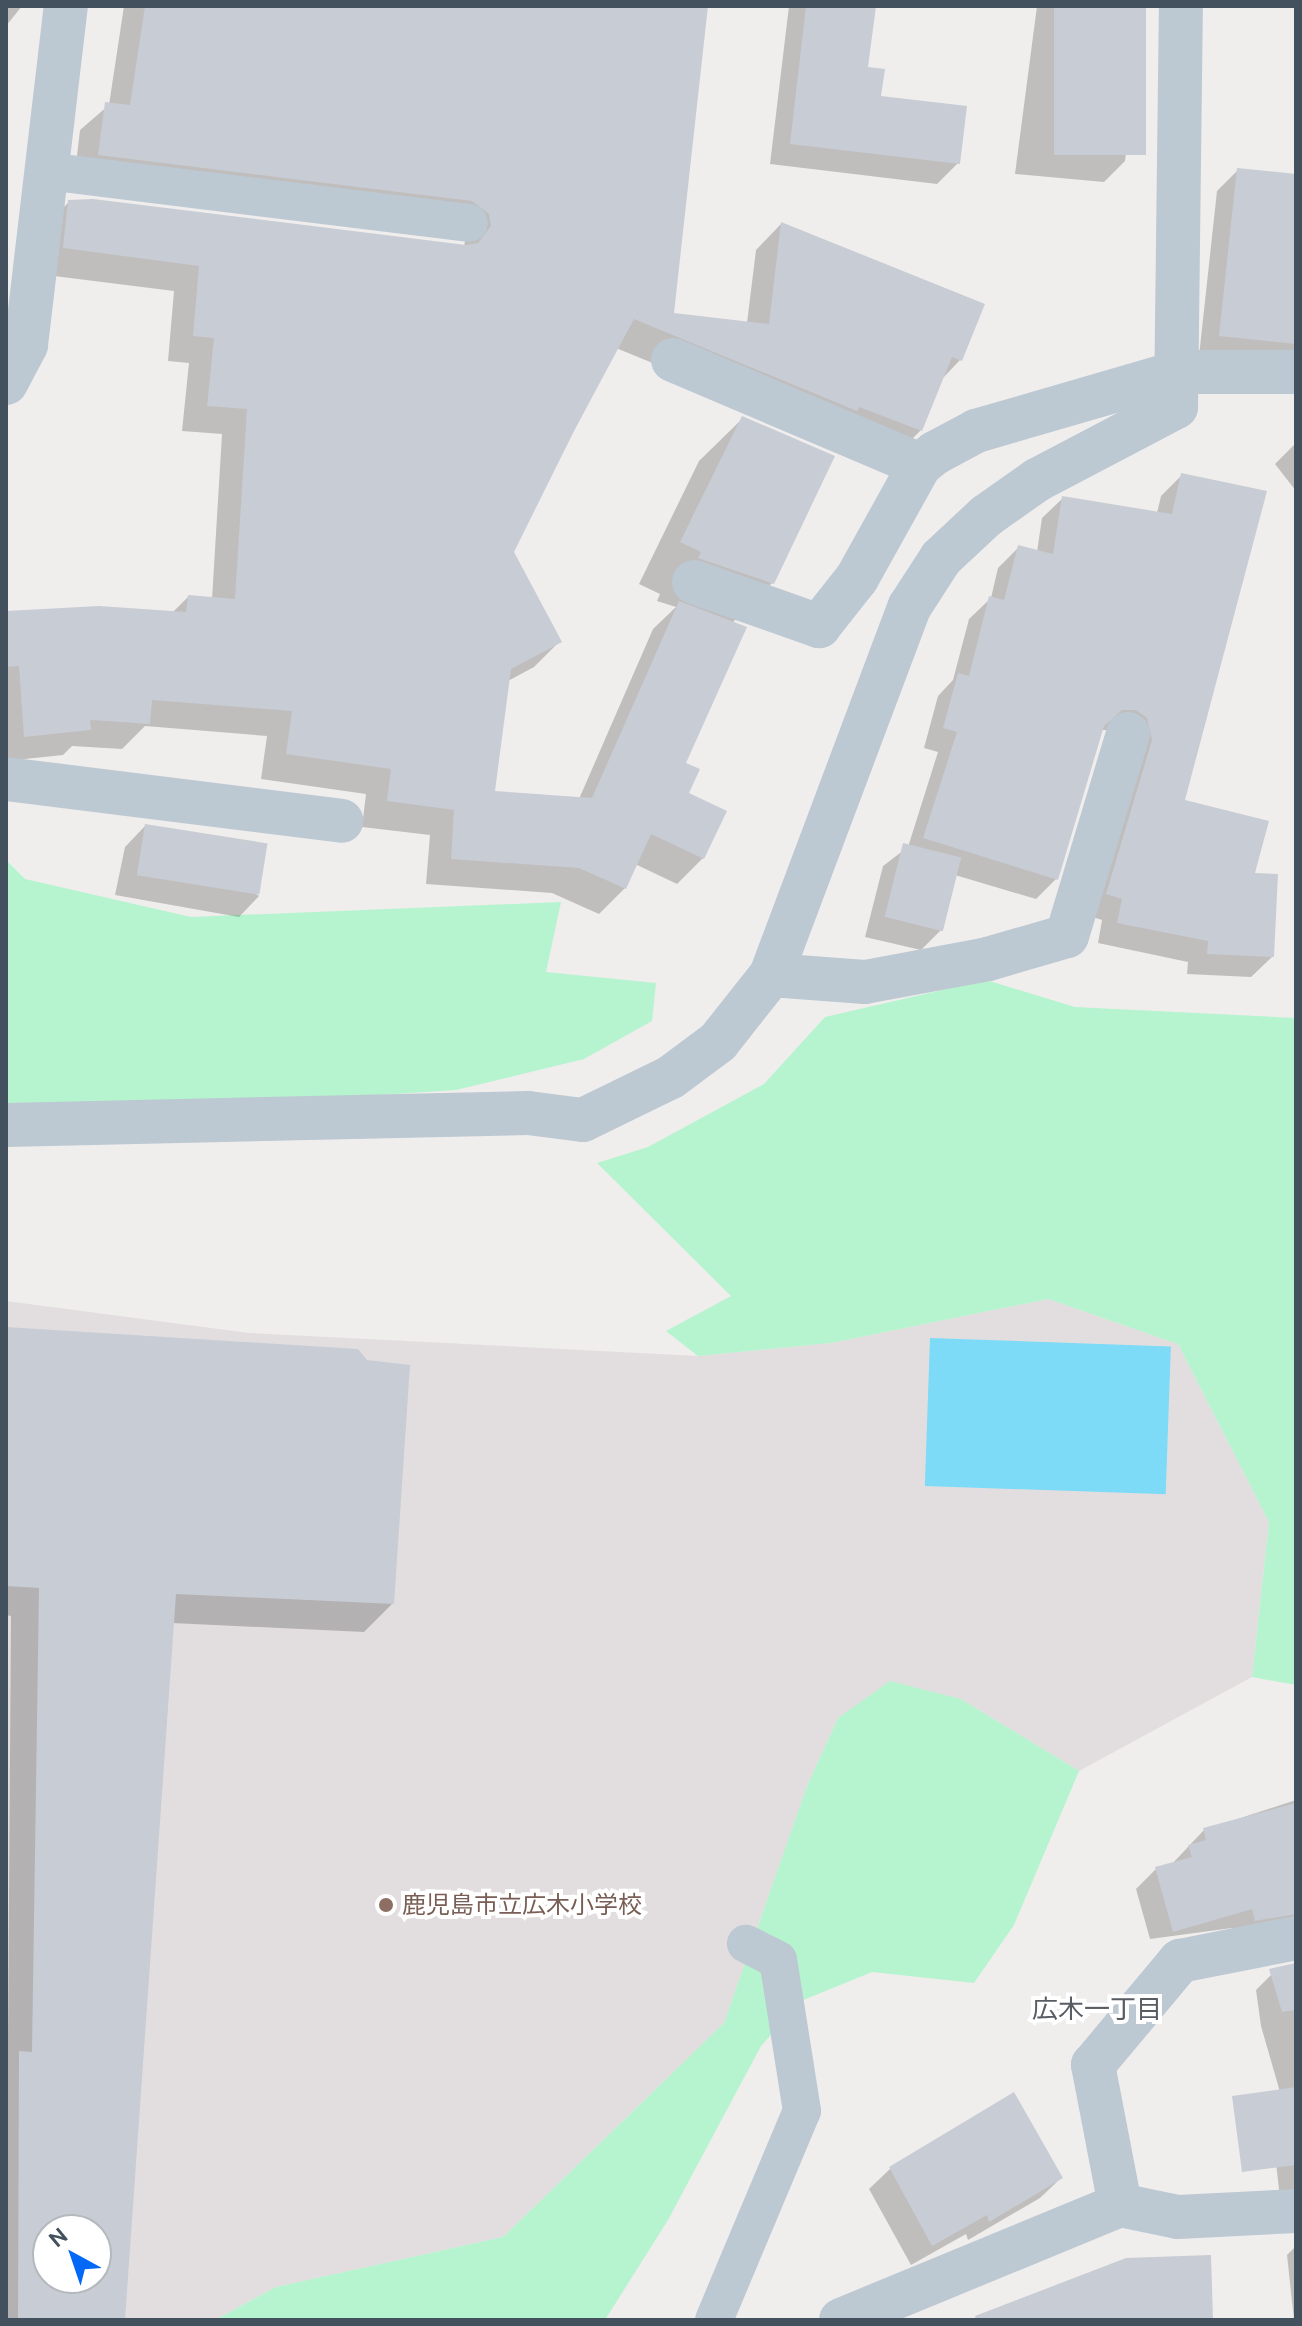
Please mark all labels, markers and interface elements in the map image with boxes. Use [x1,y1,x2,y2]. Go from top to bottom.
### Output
place label: 鹿児島市立広木小学校 [402,1891,642,1919]
marker: 鹿児島市立広木小学校 [377,1896,395,1914]
district label: 広木一丁目 [1032,1993,1162,2025]
north arrow [32,2214,112,2294]
text: N [43,2222,72,2252]

